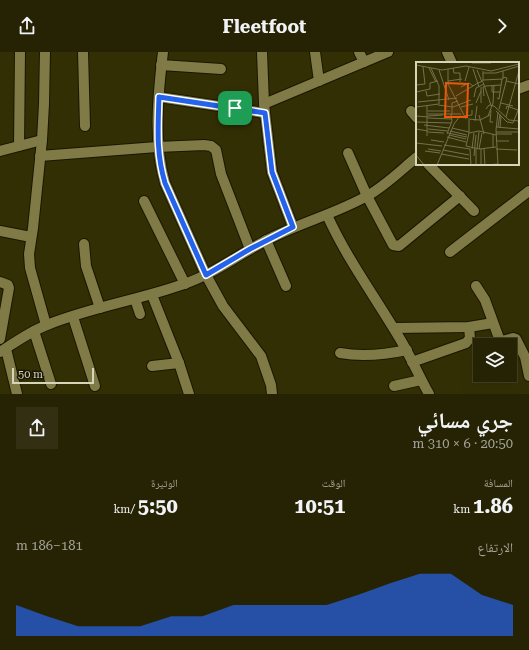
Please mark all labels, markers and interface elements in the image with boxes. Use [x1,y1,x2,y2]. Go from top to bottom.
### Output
icon: share [16,15,38,37]
icon: forward [491,15,513,37]
text: Fleetfoot [223,16,306,37]
inset map [416,62,519,165]
pin [218,91,252,125]
icon: arrive [224,97,246,119]
map controls [473,338,517,382]
button: layers [473,338,517,382]
scale bar [12,366,94,385]
text: 50 m [18,368,43,381]
button: share [16,407,58,449]
text: جري مسائي [417,408,513,433]
text: 20:50 · 6 × 310 m [413,436,513,451]
text: الوتيرة [151,477,178,490]
text: الوقت [322,477,345,490]
text: المسافة [484,477,513,490]
text: 5:50 [138,494,178,518]
text: 10:51 [294,494,345,518]
text: 1.86 [473,494,513,518]
text: /km [113,503,138,516]
text: km [453,503,473,516]
text: 181–186 m [16,538,83,553]
text: الارتفاع [478,540,513,555]

